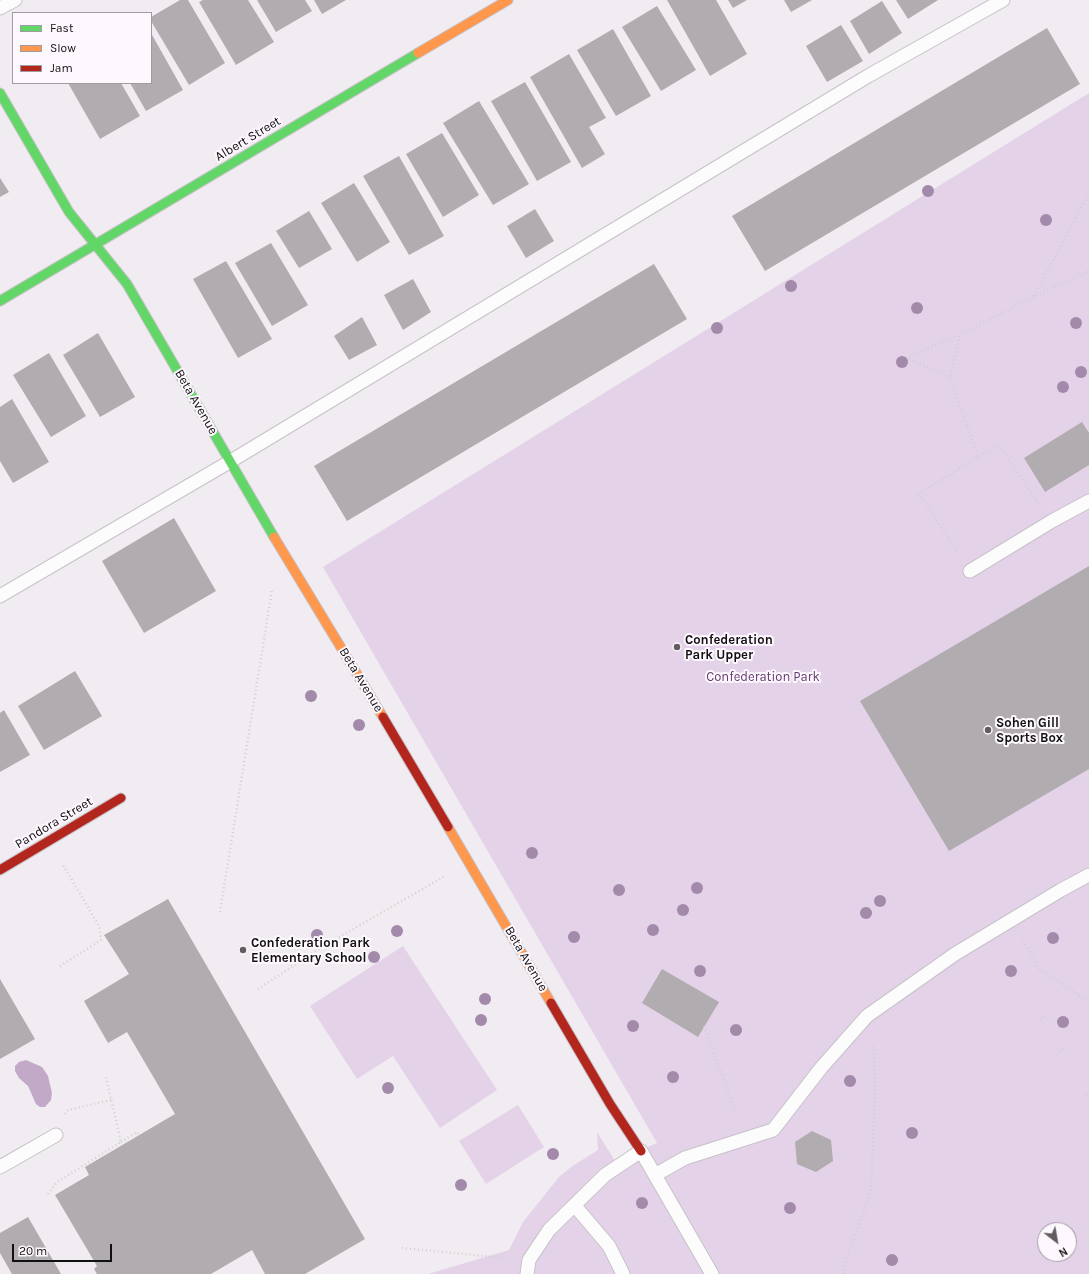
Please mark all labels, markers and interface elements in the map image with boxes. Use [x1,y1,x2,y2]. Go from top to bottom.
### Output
legend [12,12,152,84]
text: Fast [50,21,73,35]
text: Slow [50,41,76,55]
text: Jam [50,61,73,75]
street label: Albert Street [212,113,284,165]
street label: Beta Avenue [171,367,221,437]
place label: Confederation Park Upper [685,632,773,663]
marker: Confederation Park Upper [672,642,682,652]
street label: Beta Avenue [336,645,386,715]
park label: Confederation Park [706,669,820,685]
place label: Sohen Gill Sports Box [996,715,1063,746]
marker: Sohen Gill Sports Box [983,725,993,735]
street label: Pandora Street [12,794,96,852]
street label: Beta Avenue [501,924,551,994]
place label: Confederation Park Elementary School [251,935,370,966]
marker: Confederation Park Elementary School [238,945,248,955]
north arrow [1037,1222,1077,1262]
scale bar [14,1236,114,1262]
text: 20 m [19,1244,47,1258]
text: N [1056,1244,1070,1259]

